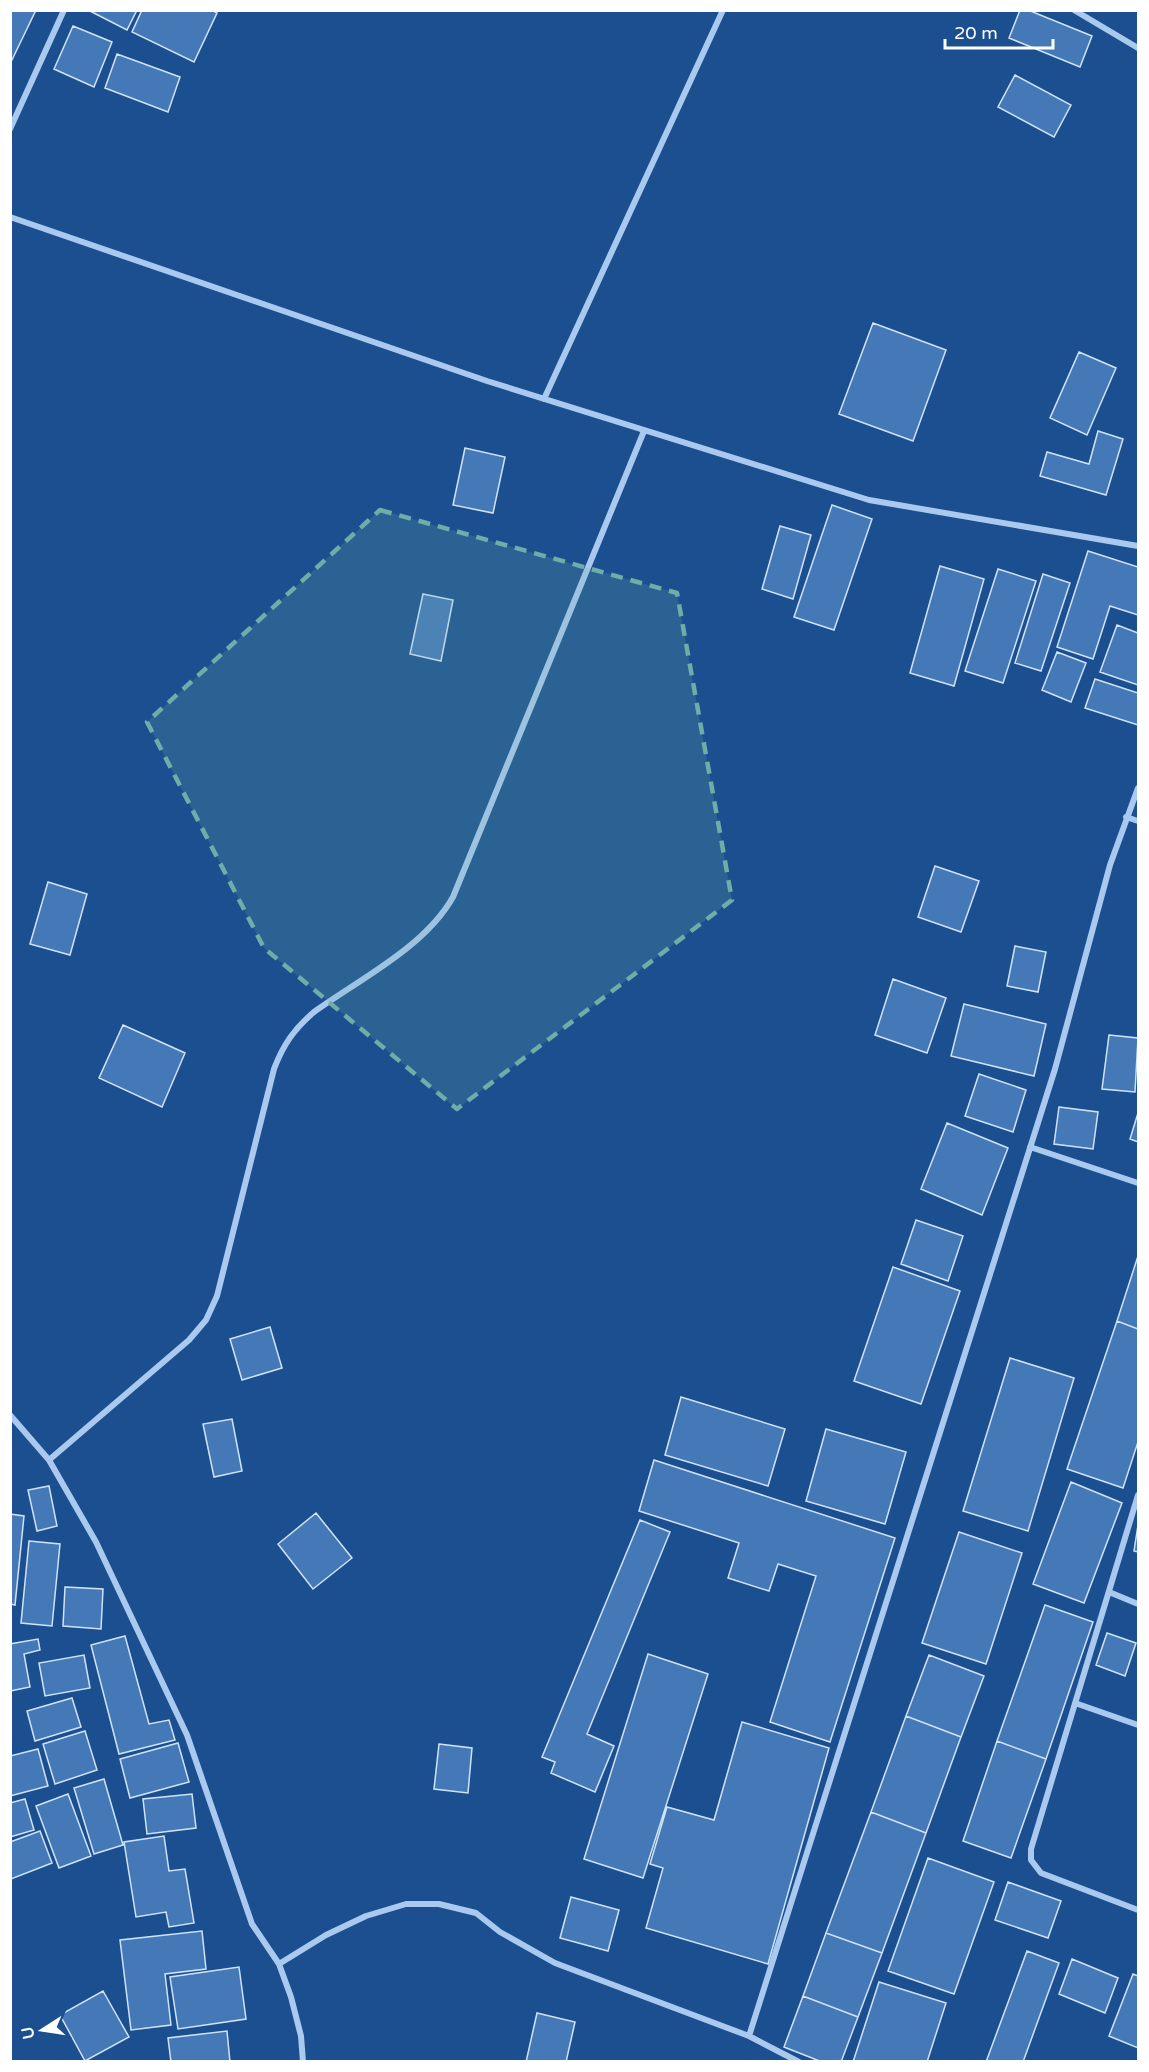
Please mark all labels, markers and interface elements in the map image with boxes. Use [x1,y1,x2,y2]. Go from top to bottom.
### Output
scale bar [945,12,1053,50]
text: 20 m [954,22,998,44]
north arrow [12,2000,72,2060]
text: U [17,2025,39,2041]

